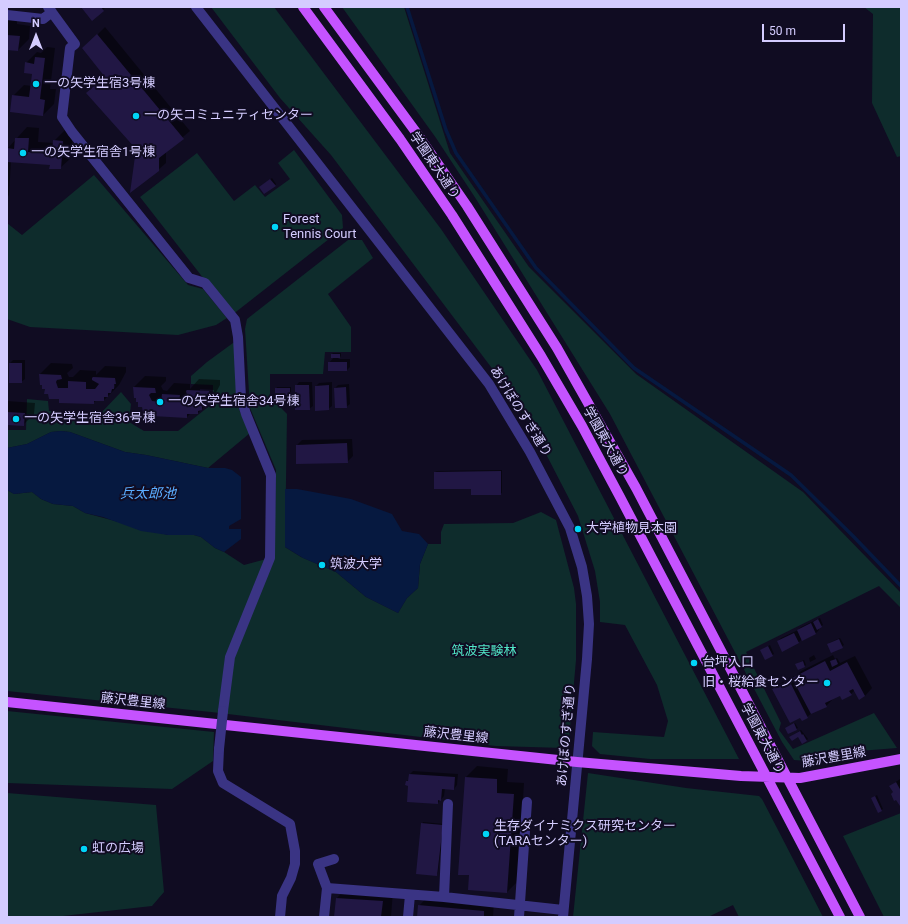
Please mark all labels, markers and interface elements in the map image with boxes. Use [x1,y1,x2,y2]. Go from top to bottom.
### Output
north arrow [16,16,56,56]
scale bar [764,16,847,42]
text: N [32,17,40,30]
text: 50 m [769,24,796,38]
place label: 一の矢学生宿3号棟 [44,76,155,92]
marker: 一の矢学生宿3号棟 [31,79,41,89]
place label: 一の矢コミュニティセンター [144,108,313,124]
marker: 一の矢コミュニティセンター [131,111,141,121]
street label: 学園東大通り [406,129,462,203]
place label: 一の矢学生宿舎1号棟 [31,145,155,161]
marker: 一の矢学生宿舎1号棟 [18,148,28,158]
place label: Forest Tennis Court [283,212,356,243]
marker: Forest Tennis Court [270,222,280,232]
street label: あけぼのすぎ通り [486,364,554,460]
place label: 一の矢学生宿舎34号棟 [168,394,300,410]
marker: 一の矢学生宿舎34号棟 [155,397,165,407]
street label: 学園東大通り [579,404,631,480]
place label: 一の矢学生宿舎36号棟 [24,411,156,427]
marker: 一の矢学生宿舎36号棟 [11,414,21,424]
water label: 兵太郎池 [120,486,176,502]
place label: 大学植物見本園 [586,521,677,537]
marker: 大学植物見本園 [573,524,583,534]
place label: 筑波大学 [330,557,382,573]
marker: 筑波大学 [317,560,327,570]
park label: 筑波実験林 [452,644,516,660]
place label: 台坪入口 [702,655,754,671]
marker: 台坪入口 [689,658,699,668]
place label: 旧・桜給食センター [702,675,819,691]
marker: 旧・桜給食センター [822,678,832,688]
street label: あけぼのすぎ通り [555,683,579,787]
street label: 藤沢豊里線 [100,691,166,713]
street label: 学園東大通り [737,701,787,777]
street label: 藤沢豊里線 [423,725,489,747]
street label: 藤沢豊里線 [801,745,867,771]
place label: 生存ダイナミクス研究センター (TARAセンター) [494,819,676,850]
marker: 生存ダイナミクス研究センター (TARAセンター) [481,829,491,839]
place label: 虹の広場 [92,841,144,857]
marker: 虹の広場 [79,844,89,854]

